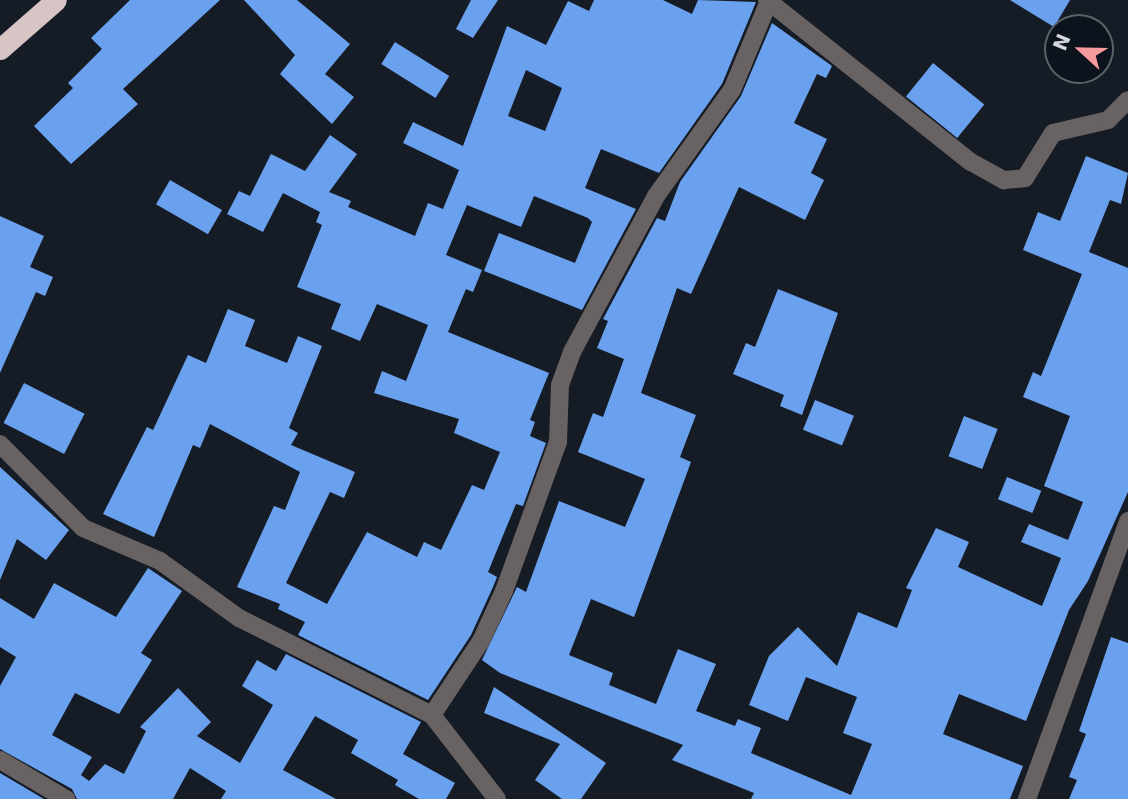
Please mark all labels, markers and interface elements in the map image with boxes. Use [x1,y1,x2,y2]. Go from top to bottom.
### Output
north arrow [1044,14,1114,84]
text: N [1048,30,1075,53]

